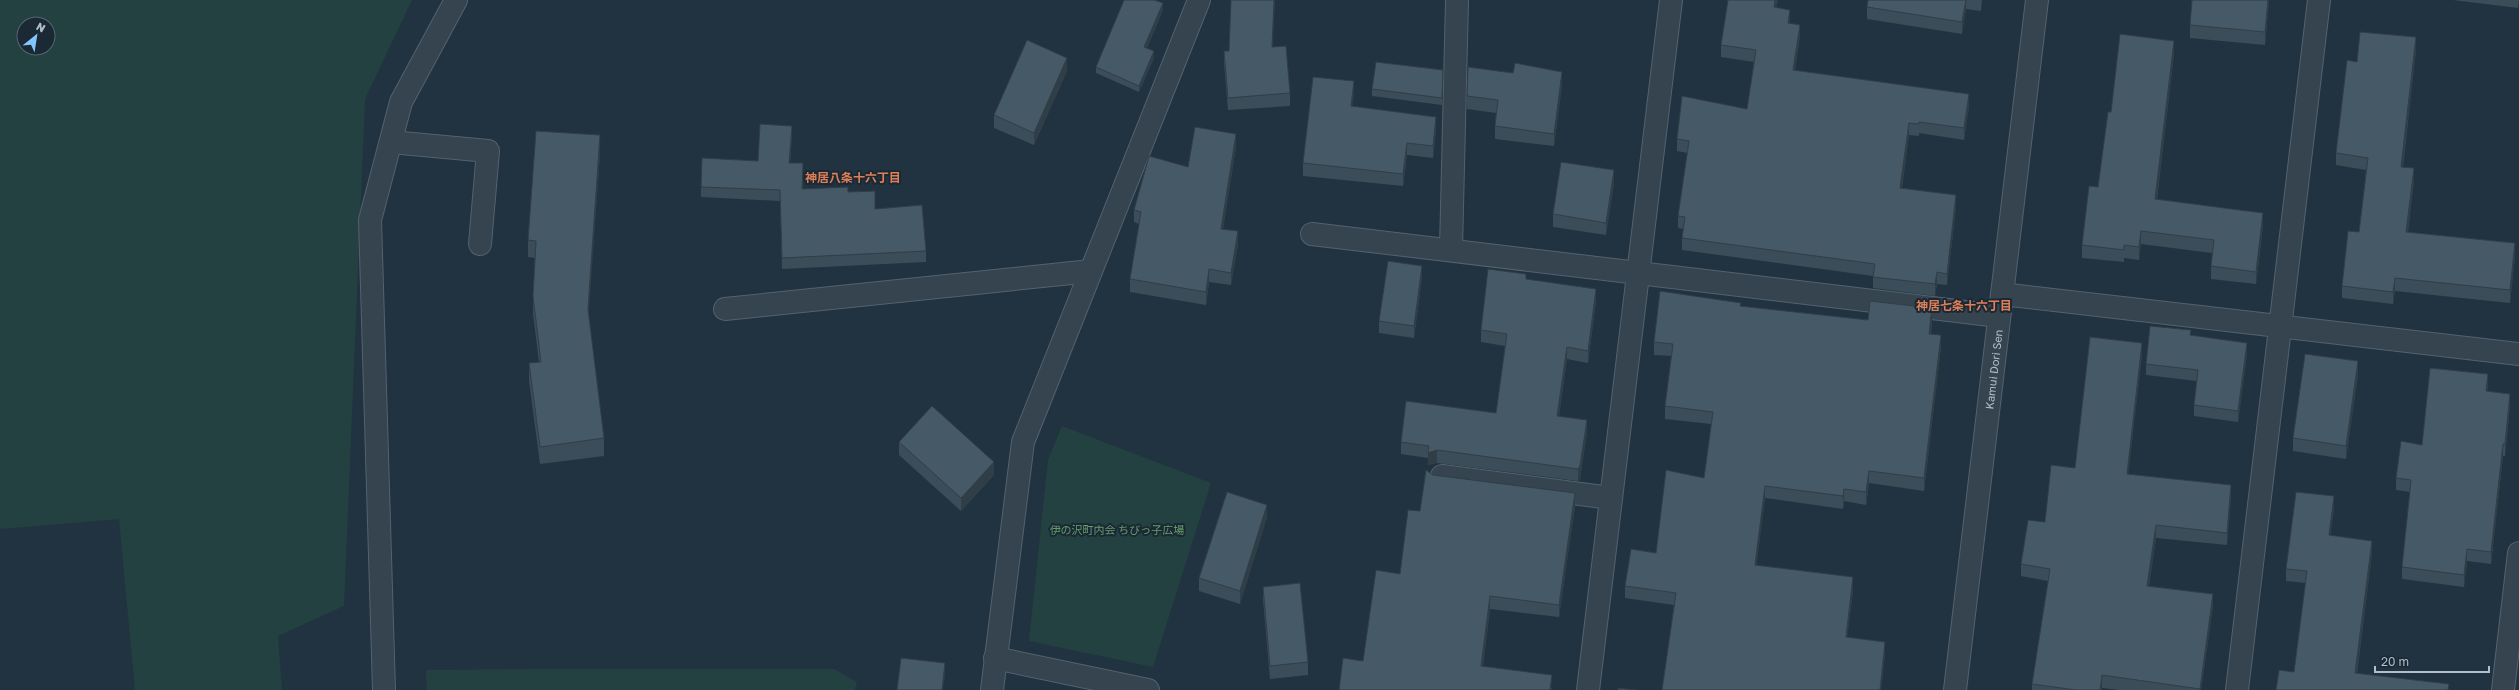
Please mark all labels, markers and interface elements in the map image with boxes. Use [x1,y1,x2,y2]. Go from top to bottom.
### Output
north arrow [16,16,56,56]
text: N [34,19,48,35]
district label: 神居八条十六丁目 [805,170,901,185]
district label: 神居七条十六丁目 [1916,298,2012,313]
street label: Kamui Dori Sen [1982,329,2004,410]
park label: 伊の沢町内会 ちびっ子広場 [1050,523,1184,536]
scale bar [2375,648,2489,674]
text: 20 m [2381,654,2409,669]

